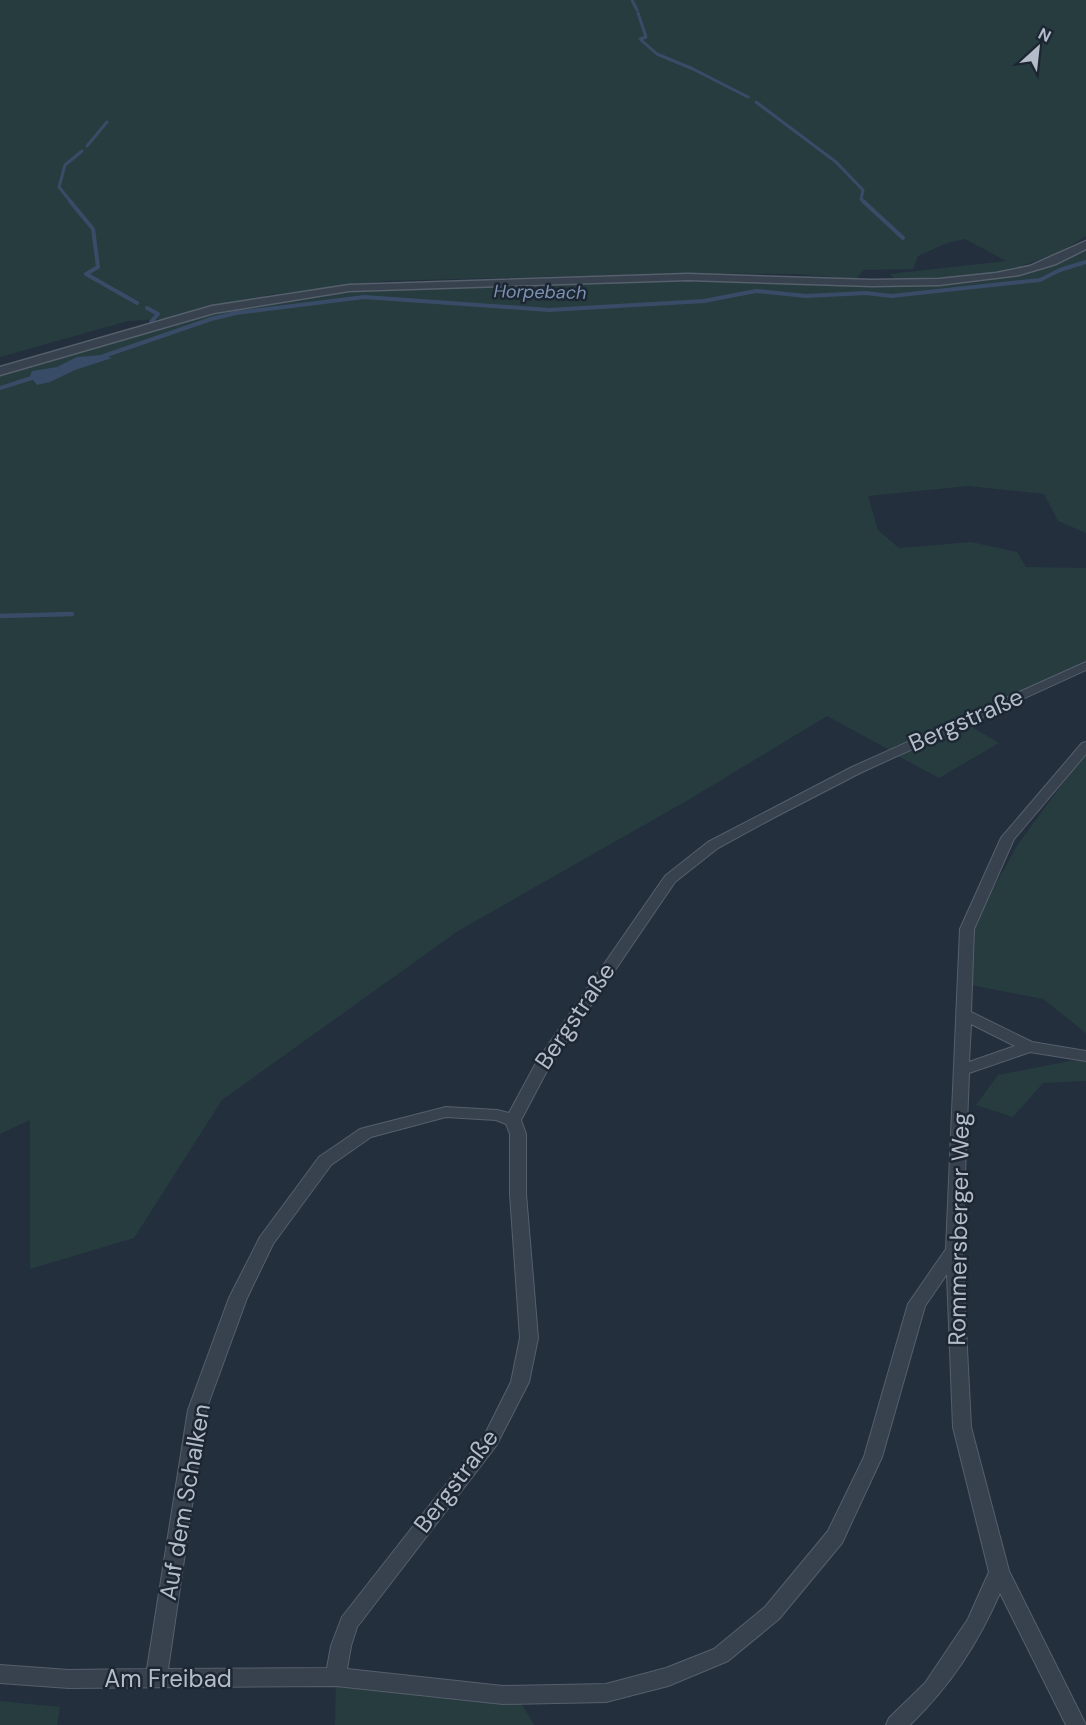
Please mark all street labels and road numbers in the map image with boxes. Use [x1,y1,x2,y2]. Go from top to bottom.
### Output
street label: Bergstraße [904,681,1028,759]
street label: Bergstraße [528,956,622,1075]
street label: Rommersberger Weg [941,1112,976,1346]
street label: Auf dem Schalken [152,1401,217,1603]
street label: Bergstraße [406,1423,505,1539]
street label: Am Freibad [104,1663,232,1694]

